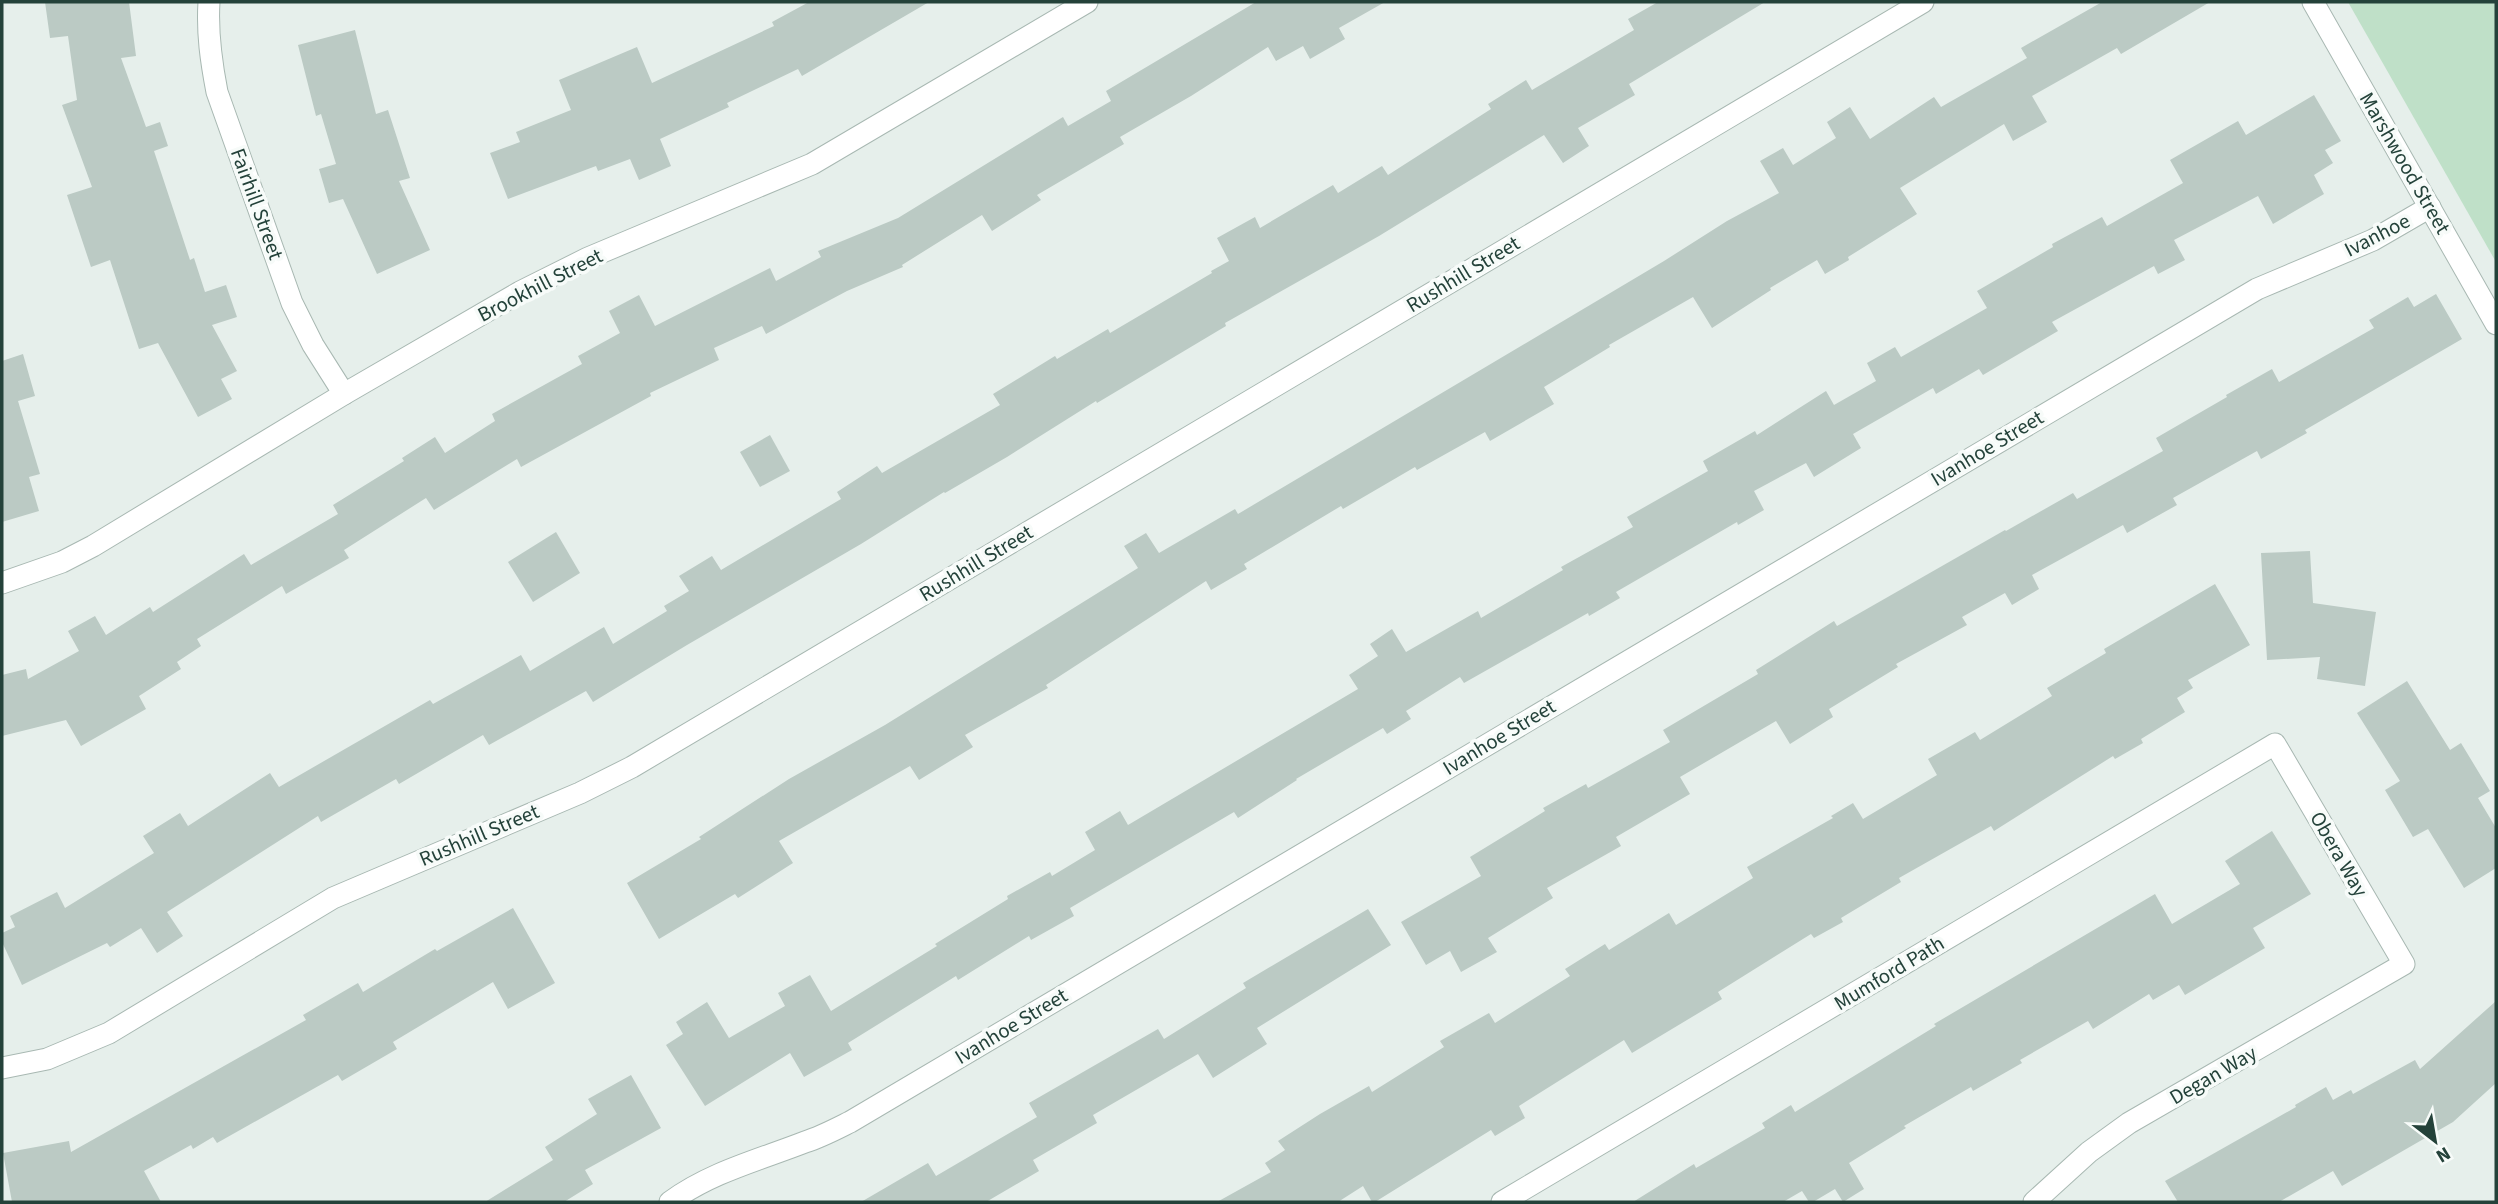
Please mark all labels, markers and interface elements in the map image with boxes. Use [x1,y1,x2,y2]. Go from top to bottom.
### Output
street label: Marshwood Street [2352,86,2458,240]
street label: Fairhill Street [223,144,291,264]
street label: Ivanhoe [2339,206,2415,264]
street label: Rushhill Street [1401,228,1525,320]
street label: Brookhill Street [472,241,608,329]
street label: Ivanhoe Street [1925,402,2049,494]
street label: Rushhill Street [914,517,1038,609]
street label: Ivanhoe Street [1437,691,1561,783]
street label: Rushhill Street [414,796,544,874]
street label: Obera Way [2302,806,2376,902]
street label: Mumford Path [1828,928,1950,1018]
street label: Ivanhoe Street [949,980,1073,1072]
street label: Degan Way [2164,1038,2262,1112]
north arrow [2400,1106,2470,1176]
text: N [2431,1139,2455,1169]

